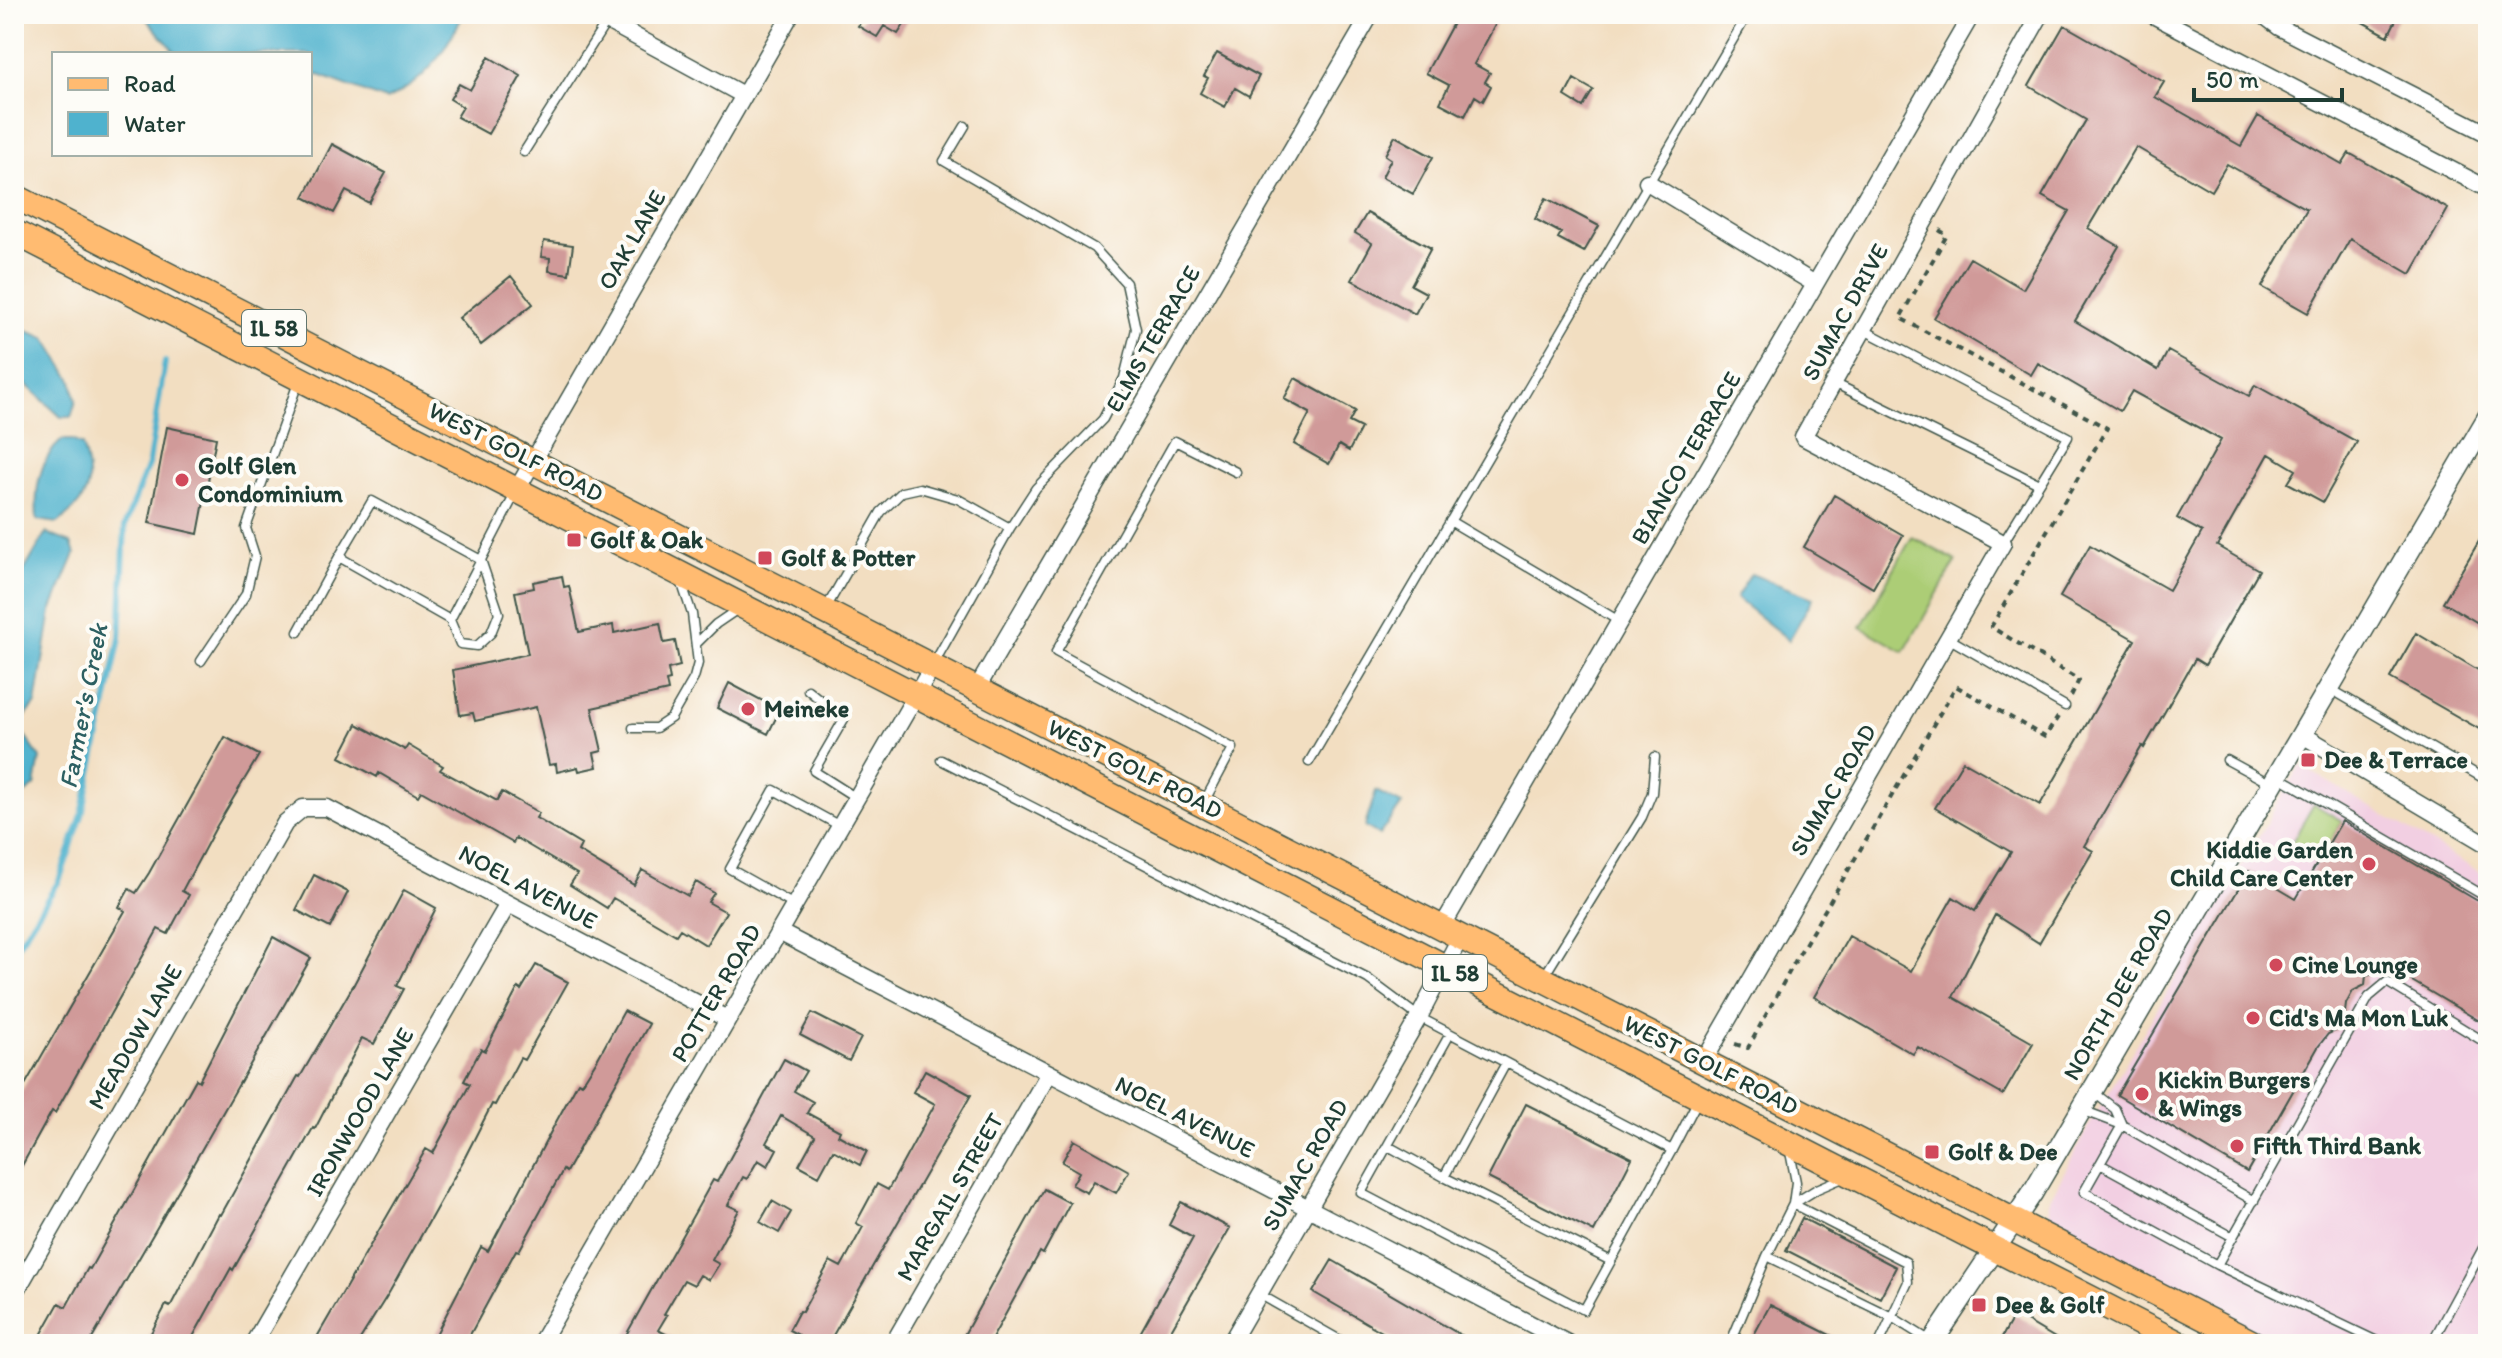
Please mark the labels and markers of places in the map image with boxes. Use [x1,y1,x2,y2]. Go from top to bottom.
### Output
place label: Golf Glen Condominium [198,451,343,508]
marker: Golf Glen Condominium [173,471,191,489]
place label: Golf & Oak [590,525,704,554]
marker: Golf & Oak [565,531,583,549]
place label: Golf & Potter [781,543,916,572]
marker: Golf & Potter [756,549,774,567]
place label: Meineke [764,694,849,723]
marker: Meineke [739,700,757,718]
place label: Dee & Terrace [2324,745,2468,774]
marker: Dee & Terrace [2299,751,2317,769]
place label: Kiddie Garden Child Care Center [2170,835,2353,892]
marker: Kiddie Garden Child Care Center [2360,855,2378,873]
place label: Cine Lounge [2292,950,2418,980]
marker: Cine Lounge [2267,956,2285,974]
place label: Cid's Ma Mon Luk [2269,1003,2449,1032]
marker: Cid's Ma Mon Luk [2244,1009,2262,1027]
place label: Kickin Burgers & Wings [2158,1065,2311,1123]
marker: Kickin Burgers & Wings [2133,1085,2151,1103]
place label: Fifth Third Bank [2253,1131,2421,1160]
place label: Golf & Dee [1948,1137,2058,1166]
marker: Fifth Third Bank [2228,1137,2246,1155]
marker: Golf & Dee [1923,1143,1941,1161]
place label: Dee & Golf [1995,1290,2106,1319]
marker: Dee & Golf [1970,1296,1988,1314]

